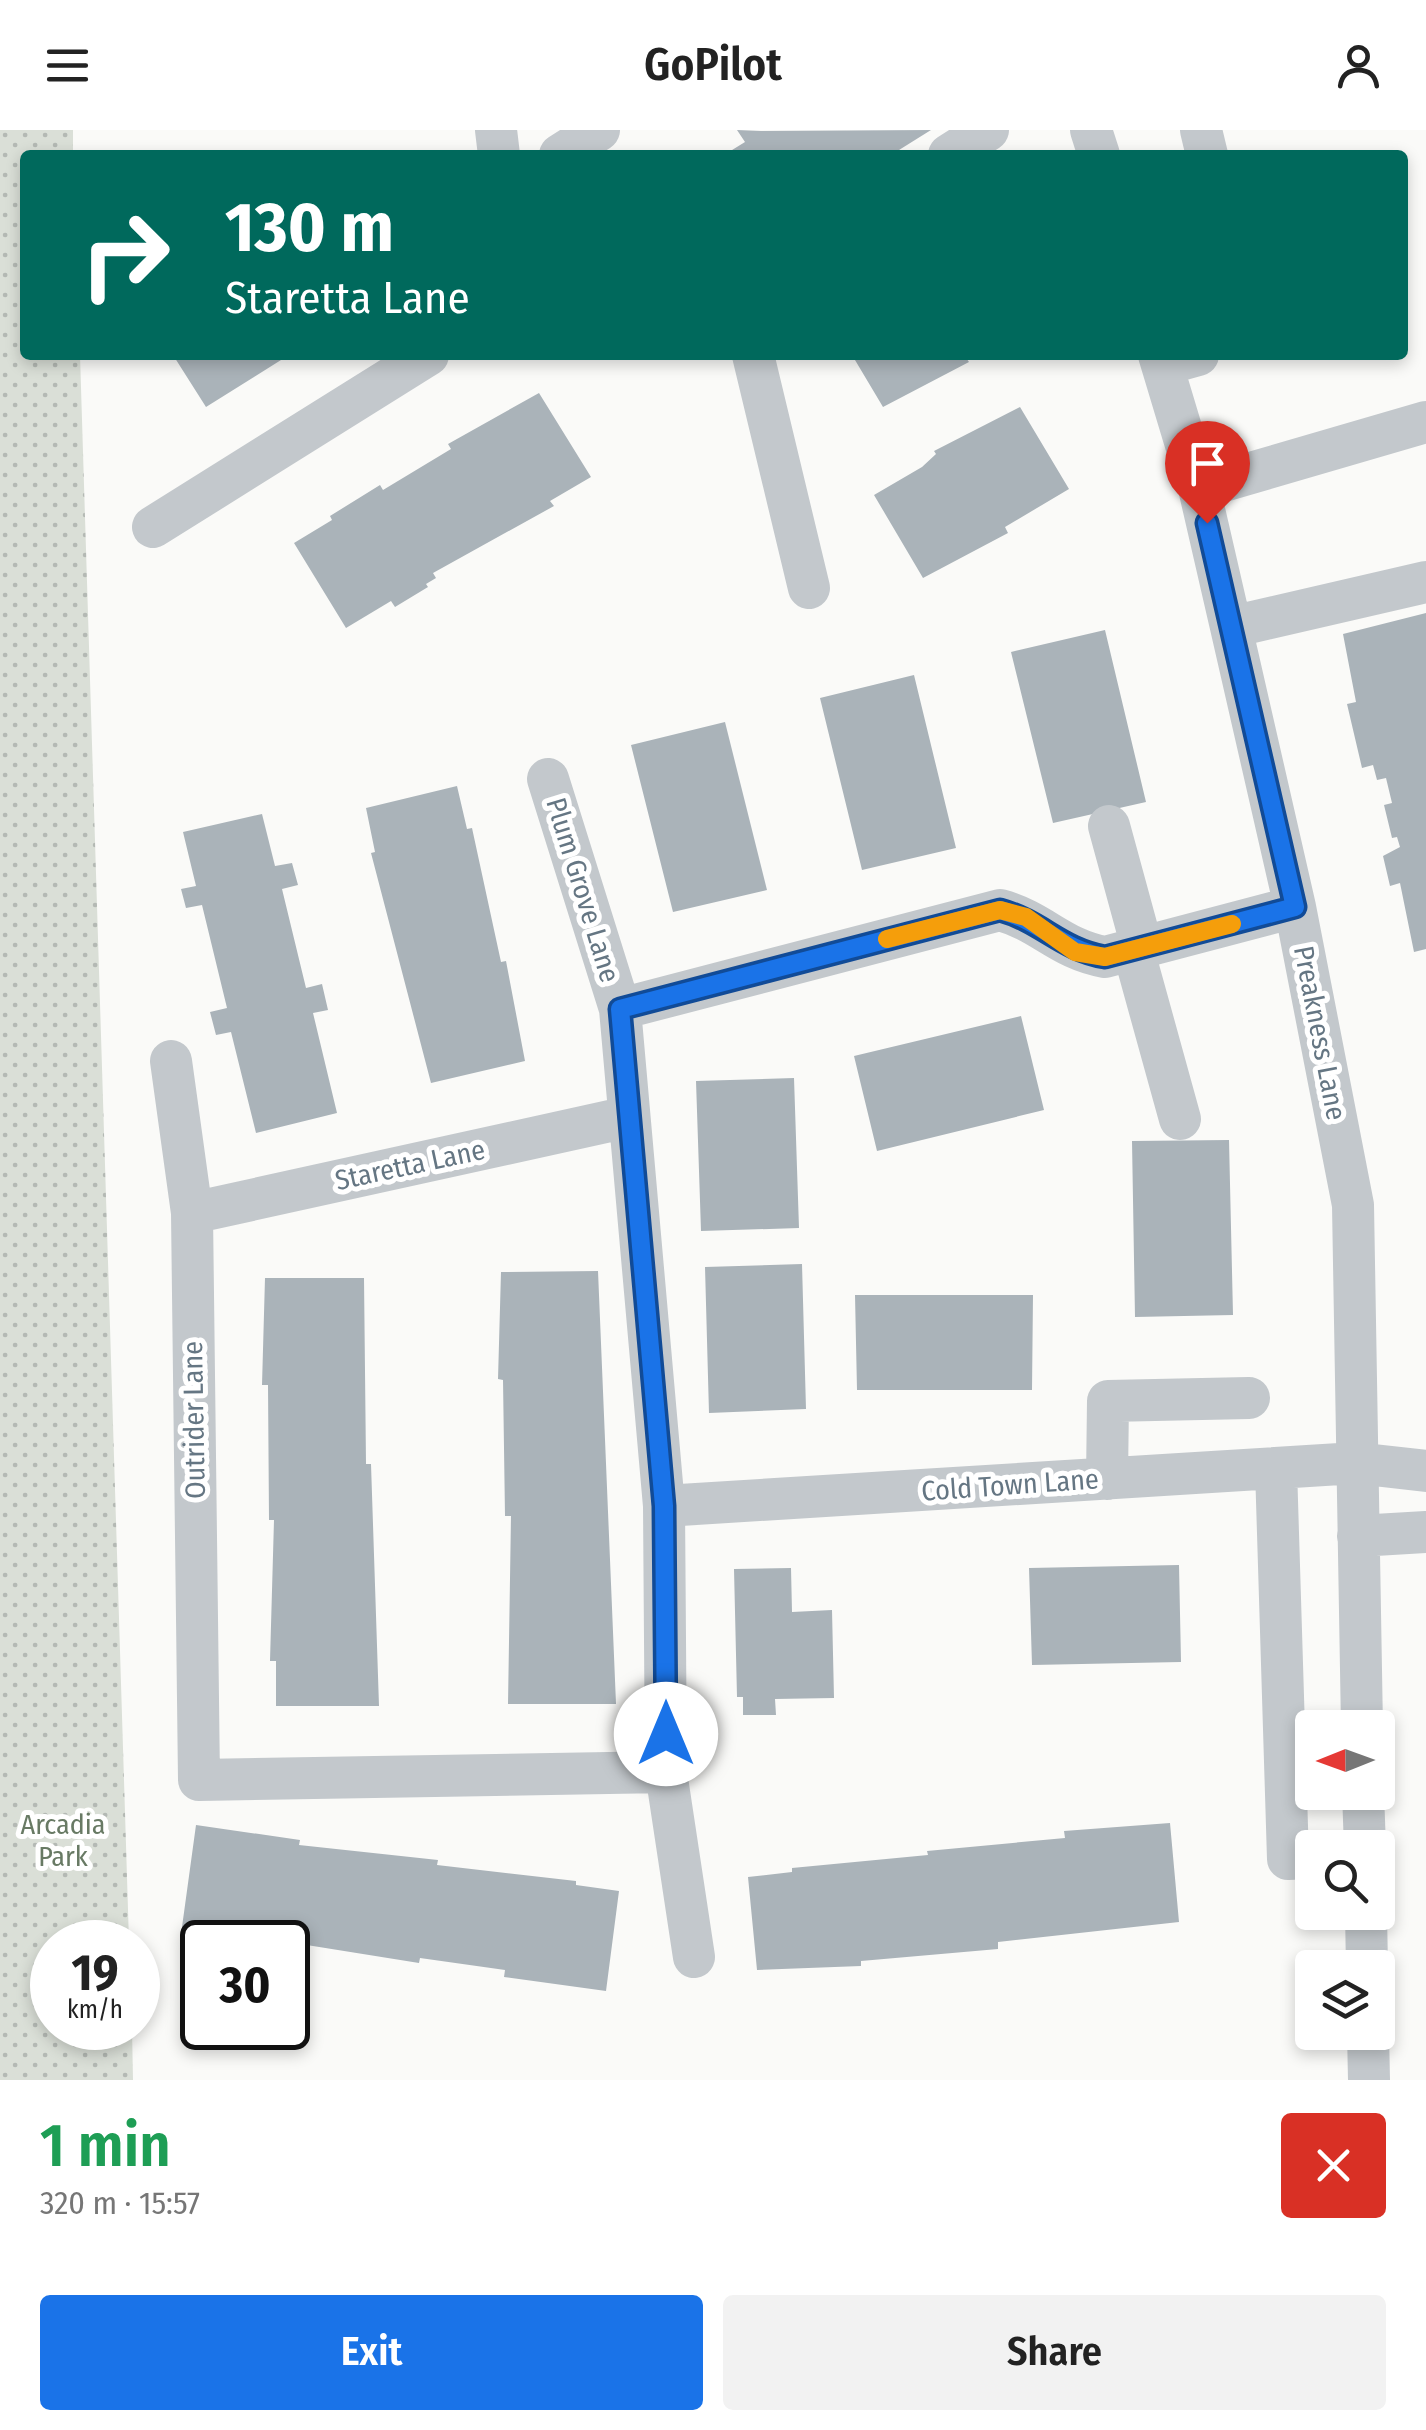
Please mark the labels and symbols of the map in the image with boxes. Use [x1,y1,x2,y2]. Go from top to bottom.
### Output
pin [1165,421,1250,524]
street label: Plum Grove Lane [539,794,627,986]
street label: Preakness Lane [1287,943,1353,1123]
street label: Staretta Lane [332,1133,488,1197]
street label: Outrider Lane [176,1341,212,1499]
street label: Cold Town Lane [920,1462,1100,1508]
position arrow [614,1682,718,1786]
north arrow [1295,1710,1395,1810]
park label: Arcadia Park [21,1808,105,1873]
speed limit sign: 30 [180,1920,310,2050]

